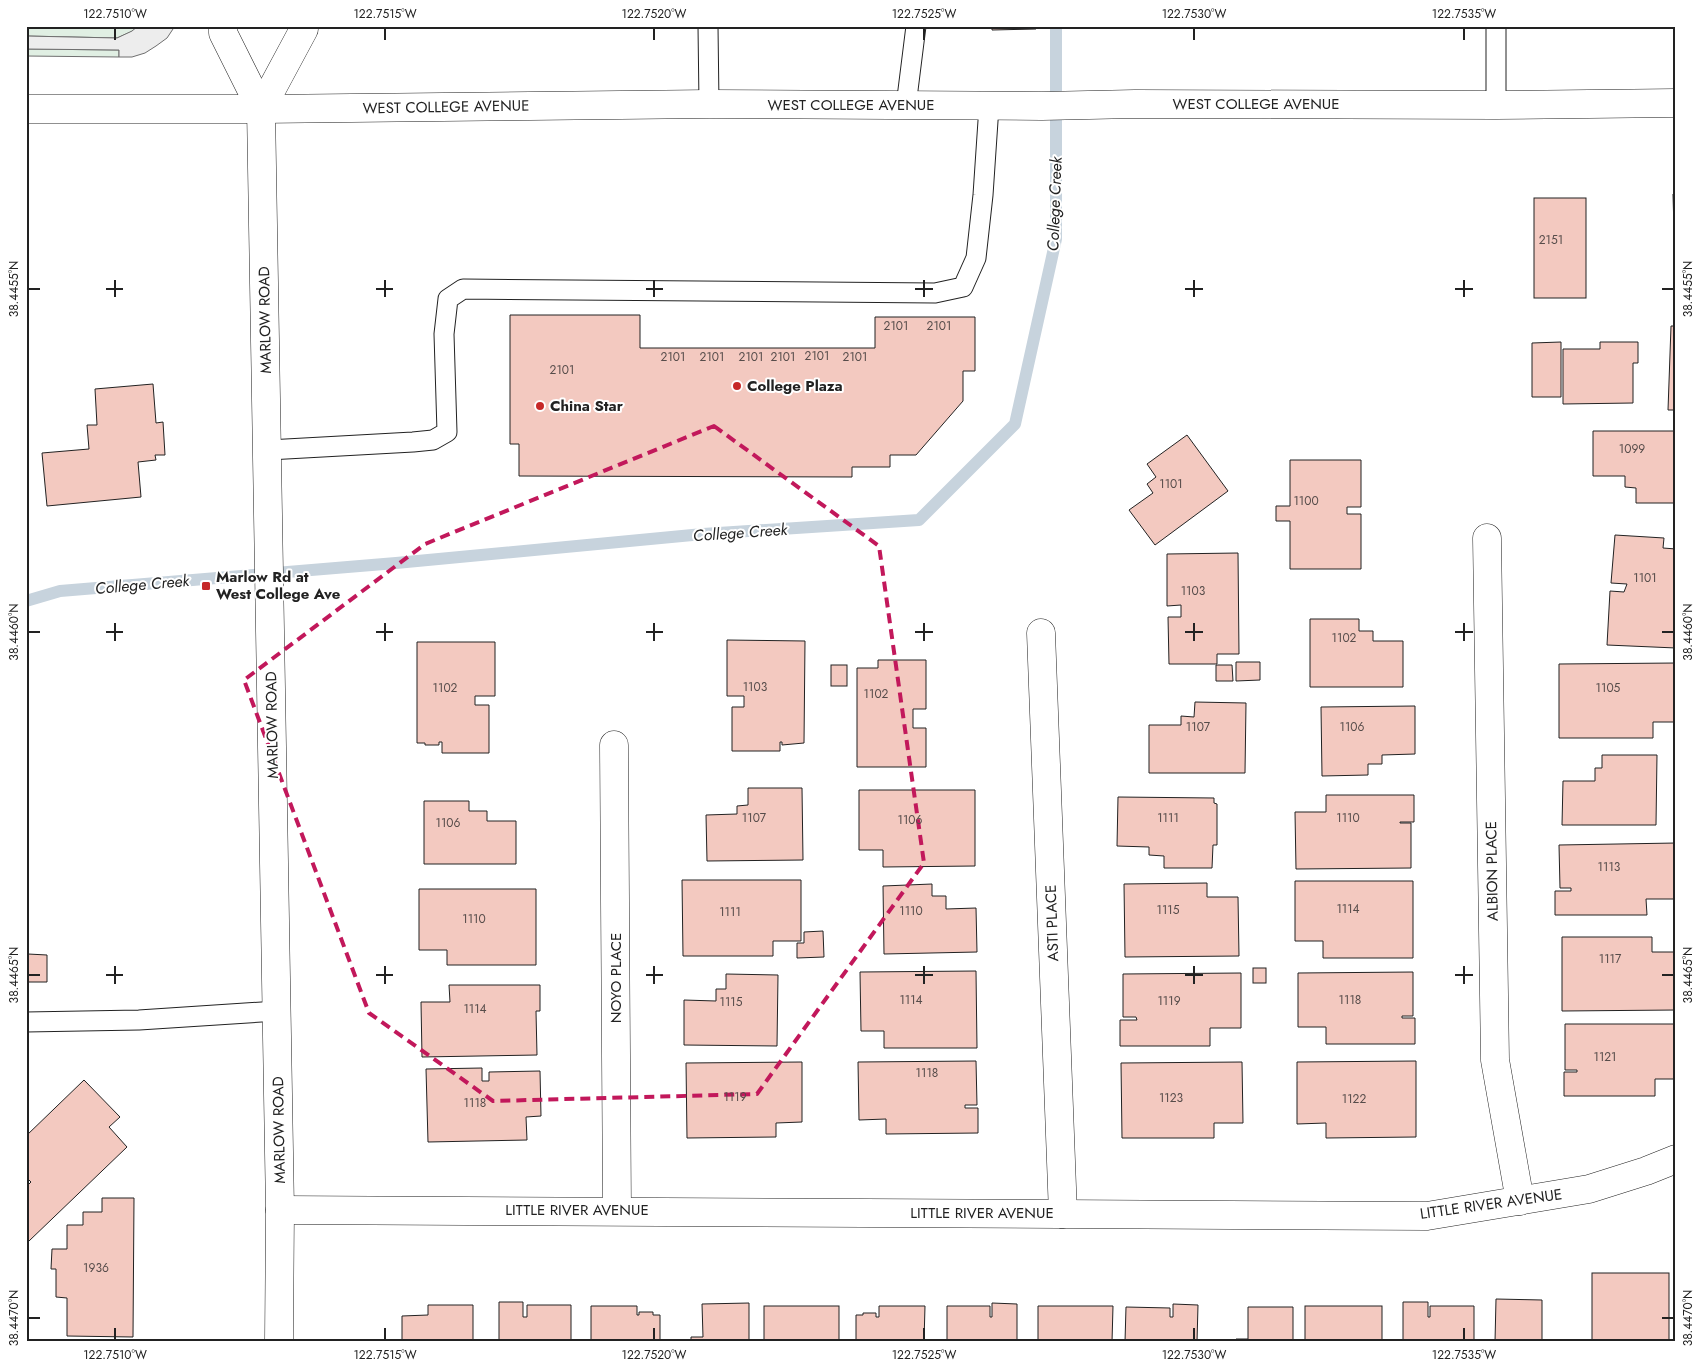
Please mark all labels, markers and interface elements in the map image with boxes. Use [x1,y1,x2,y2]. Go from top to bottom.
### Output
text: 122.7510°W [83,5,147,23]
text: 122.7515°W [353,5,417,23]
text: 122.7520°W [622,5,687,23]
text: 122.7525°W [892,5,956,23]
text: 122.7530°W [1162,5,1226,23]
text: 122.7535°W [1432,5,1496,23]
street label: WEST COLLEGE AVENUE [1173,93,1339,115]
street label: WEST COLLEGE AVENUE [768,94,934,116]
street label: WEST COLLEGE AVENUE [362,95,530,119]
water label: College Creek [1041,155,1068,252]
house number: 2151 [1539,231,1563,249]
text: 38.4455°N [5,261,23,317]
text: 38.4455°N [1679,261,1697,317]
street label: MARLOW ROAD [253,266,277,374]
house number: 2101 [884,317,908,335]
house number: 2101 [927,317,951,335]
house number: 2101 [805,347,829,365]
house number: 2101 [661,348,685,366]
house number: 2101 [700,348,724,366]
house number: 2101 [739,348,763,366]
house number: 2101 [771,348,795,366]
house number: 2101 [843,348,867,366]
house number: 2101 [550,361,574,379]
place label: College Plaza [747,375,843,397]
marker: College Plaza [731,380,743,392]
place label: China Star [550,395,624,417]
marker: China Star [534,400,546,412]
house number: 1099 [1619,440,1645,458]
house number: 1101 [1159,475,1183,493]
house number: 1100 [1293,492,1319,510]
water label: College Creek [692,518,789,547]
place label: Marlow Rd at West College Ave [216,566,341,605]
water label: College Creek [94,569,191,600]
house number: 1101 [1633,569,1657,587]
marker: Marlow Rd at West College Ave [200,580,212,592]
house number: 1103 [1181,582,1206,600]
text: 38.4460°N [5,603,23,661]
text: 38.4460°N [1679,603,1697,661]
house number: 1102 [1332,629,1357,647]
street label: MARLOW ROAD [260,671,284,779]
house number: 1103 [743,678,768,696]
house number: 1102 [433,679,458,697]
house number: 1105 [1596,679,1621,697]
house number: 1102 [864,685,889,703]
house number: 1107 [1186,718,1211,736]
house number: 1106 [1340,718,1365,736]
house number: 1107 [742,809,767,827]
house number: 1111 [1157,809,1179,827]
house number: 1110 [1336,809,1360,827]
house number: 1106 [898,811,923,829]
house number: 1106 [436,814,461,832]
street label: ALBION PLACE [1480,821,1504,921]
house number: 1113 [1598,858,1621,876]
street label: ASTI PLACE [1040,884,1064,962]
house number: 1114 [1336,900,1360,918]
house number: 1115 [1157,901,1180,919]
house number: 1110 [899,902,923,920]
house number: 1111 [719,903,741,921]
house number: 1110 [462,910,486,928]
street label: NOYO PLACE [605,933,627,1023]
text: 38.4465°N [5,947,23,1003]
text: 38.4465°N [1679,947,1697,1003]
house number: 1117 [1599,950,1622,968]
house number: 1114 [899,991,923,1009]
house number: 1118 [1339,991,1361,1009]
house number: 1119 [1157,992,1181,1010]
house number: 1115 [720,993,743,1011]
house number: 1114 [463,1000,487,1018]
house number: 1121 [1593,1048,1617,1066]
house number: 1118 [916,1064,938,1082]
street label: MARLOW ROAD [267,1076,291,1184]
house number: 1119 [723,1088,747,1106]
house number: 1123 [1159,1089,1184,1107]
house number: 1122 [1342,1090,1366,1108]
house number: 1118 [464,1094,486,1112]
street label: LITTLE RIVER AVENUE [1419,1183,1563,1225]
street label: LITTLE RIVER AVENUE [505,1199,649,1221]
street label: LITTLE RIVER AVENUE [910,1202,1054,1224]
house number: 1936 [83,1259,109,1277]
text: 38.4470°N [5,1290,23,1346]
text: 38.4470°N [1679,1290,1697,1346]
text: 122.7510°W [83,1346,147,1364]
text: 122.7515°W [353,1346,417,1364]
text: 122.7520°W [622,1346,687,1364]
text: 122.7525°W [892,1346,956,1364]
text: 122.7530°W [1162,1346,1226,1364]
text: 122.7535°W [1432,1346,1496,1364]

